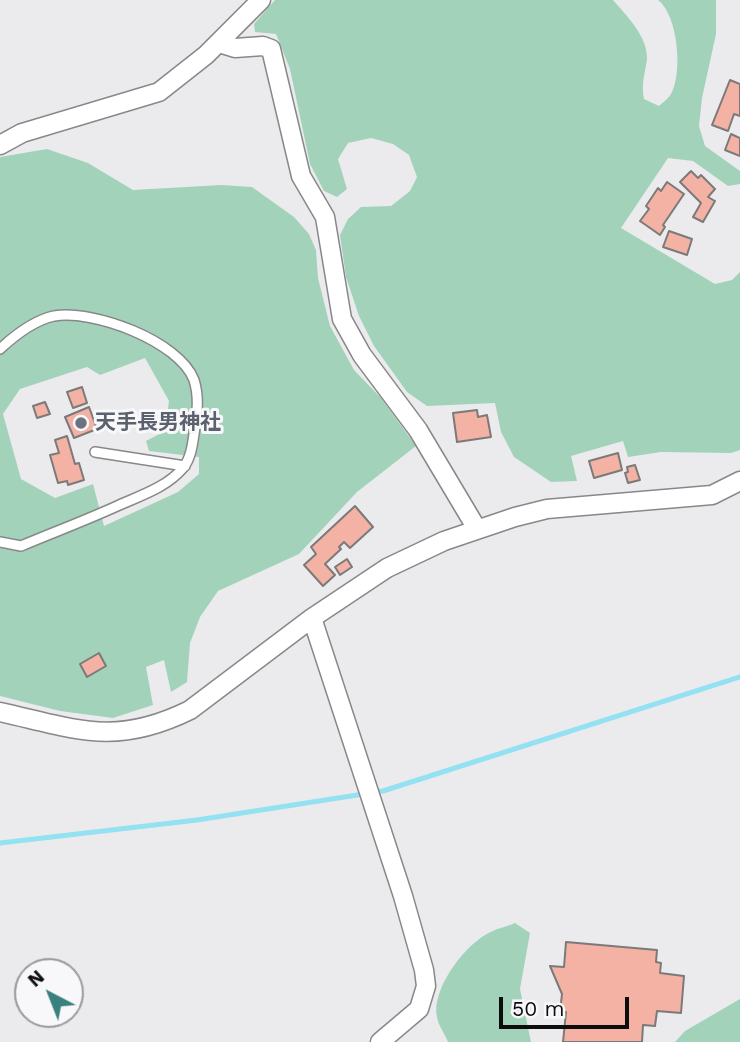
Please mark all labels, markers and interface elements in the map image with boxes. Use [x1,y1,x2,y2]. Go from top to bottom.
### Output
place label: 天手長男神社 [95,410,221,436]
marker: 天手長男神社 [73,415,89,431]
north arrow [14,958,84,1028]
text: N [23,965,49,992]
scale bar [502,982,632,1026]
text: 50 m [512,996,564,1021]

